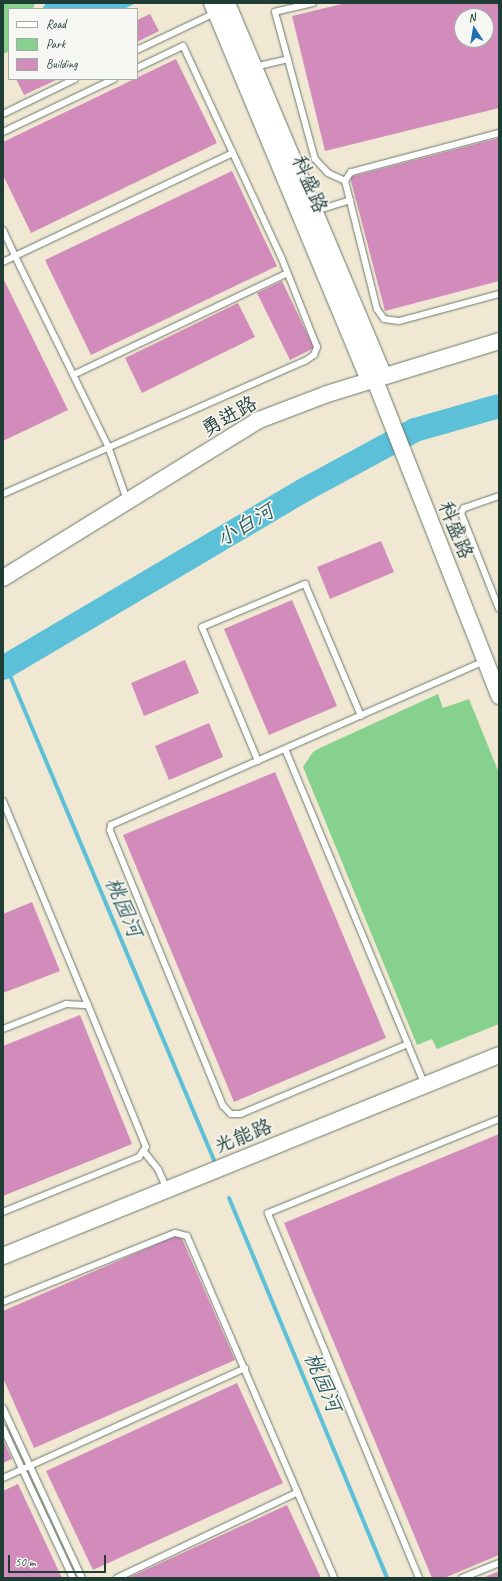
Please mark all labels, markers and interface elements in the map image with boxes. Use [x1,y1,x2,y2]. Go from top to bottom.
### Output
legend [8,8,138,80]
north arrow [454,8,494,48]
text: N [467,10,477,25]
text: Road [46,16,66,32]
text: Park [46,36,65,52]
text: Building [46,56,78,72]
street label: 科盛路 [287,152,333,216]
street label: 勇进路 [197,391,261,441]
water label: 小白河 [212,498,278,552]
street label: 科盛路 [434,498,478,562]
water label: 桃园河 [100,873,148,941]
street label: 光能路 [211,1114,275,1158]
water label: 桃园河 [299,1348,347,1416]
scale bar [10,1547,108,1573]
text: 50 m [15,1554,35,1570]

